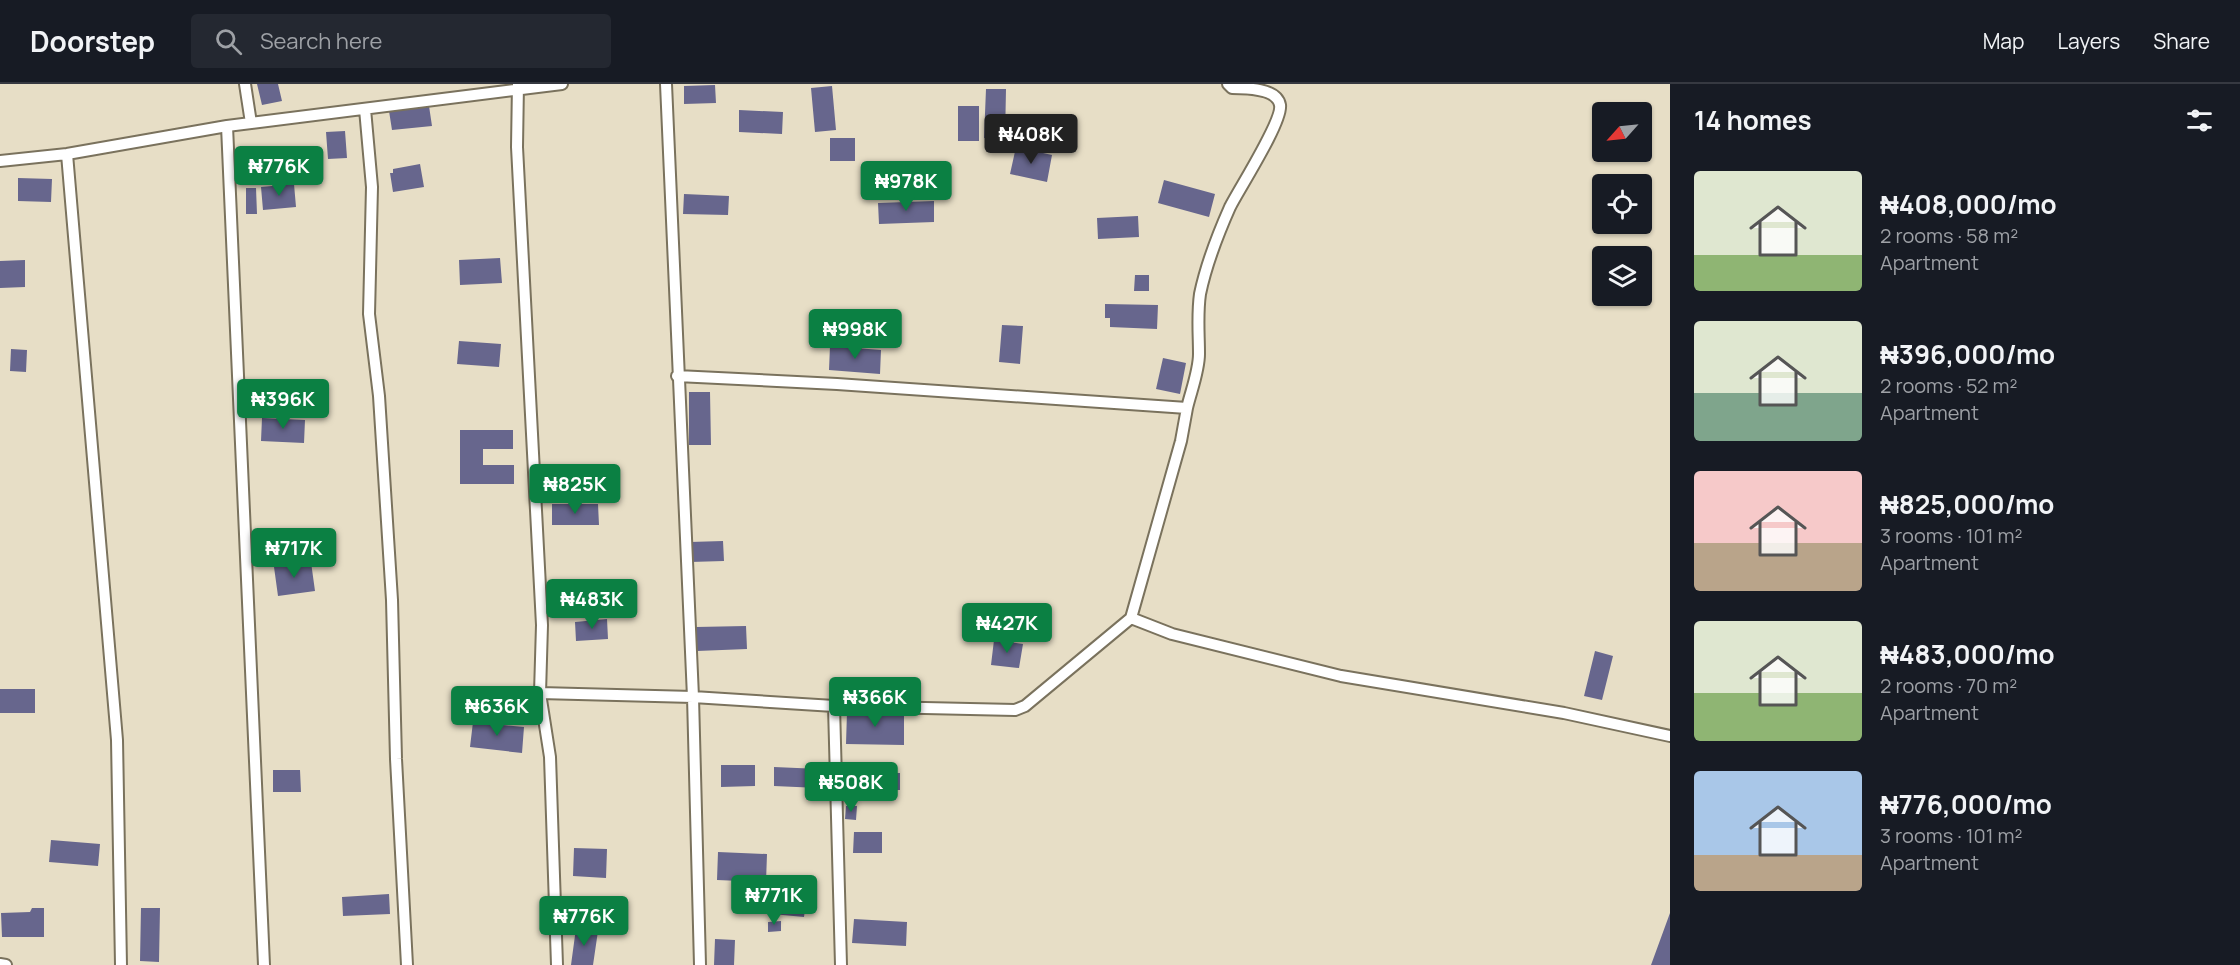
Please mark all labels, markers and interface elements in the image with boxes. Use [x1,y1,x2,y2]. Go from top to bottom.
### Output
search box [191,14,611,68]
text: Doorstep [30,22,155,60]
icon: search [212,25,245,58]
text: Search here [260,26,382,56]
text: Map [1983,27,2024,55]
text: Layers [2057,27,2120,55]
text: Share [2153,27,2210,55]
north arrow [1592,102,1652,162]
map controls [1592,102,1652,306]
text: 14 homes [1694,102,1812,138]
icon: filters [2183,104,2216,137]
pin: ₦408K [989,114,1073,165]
text: ₦408K [999,120,1063,147]
pin: ₦776K [237,146,321,197]
text: ₦776K [248,152,310,179]
pin: ₦978K [864,161,948,212]
text: ₦978K [875,167,937,194]
button: locate [1592,174,1652,234]
text: ₦408,000/mo [1880,186,2057,222]
icon: home [1742,195,1814,267]
text: 2 rooms · 58 m² [1880,222,2018,249]
button: layers [1592,246,1652,306]
text: Apartment [1880,249,1979,276]
pin: ₦998K [813,309,897,360]
text: ₦998K [823,315,887,342]
text: ₦396,000/mo [1880,336,2055,372]
icon: home [1742,345,1814,417]
text: 2 rooms · 52 m² [1880,372,2017,399]
pin: ₦396K [241,379,325,430]
text: ₦396K [251,385,315,412]
text: Apartment [1880,399,1979,426]
pin: ₦825K [533,464,617,515]
text: ₦825K [543,470,607,497]
text: ₦825,000/mo [1880,486,2054,522]
icon: home [1742,495,1814,567]
text: 3 rooms · 101 m² [1880,522,2022,549]
pin: ₦717K [252,528,336,579]
text: ₦717K [265,534,323,561]
text: Apartment [1880,549,1979,576]
pin: ₦483K [550,579,634,630]
text: ₦483K [560,585,624,612]
pin: ₦427K [965,603,1049,654]
text: ₦427K [976,609,1038,636]
text: ₦483,000/mo [1880,636,2055,672]
icon: home [1742,645,1814,717]
text: 2 rooms · 70 m² [1880,672,2017,699]
pin: ₦366K [833,677,917,728]
text: ₦366K [843,683,907,710]
pin: ₦636K [455,686,539,737]
text: ₦636K [465,692,529,719]
text: Apartment [1880,699,1979,726]
pin: ₦508K [809,762,893,813]
text: ₦508K [819,768,883,795]
text: ₦776,000/mo [1880,786,2052,822]
icon: home [1742,795,1814,867]
text: 3 rooms · 101 m² [1880,822,2022,849]
text: Apartment [1880,849,1979,876]
pin: ₦771K [732,875,816,926]
text: ₦771K [745,881,803,908]
pin: ₦776K [542,896,626,947]
text: ₦776K [553,902,615,929]

